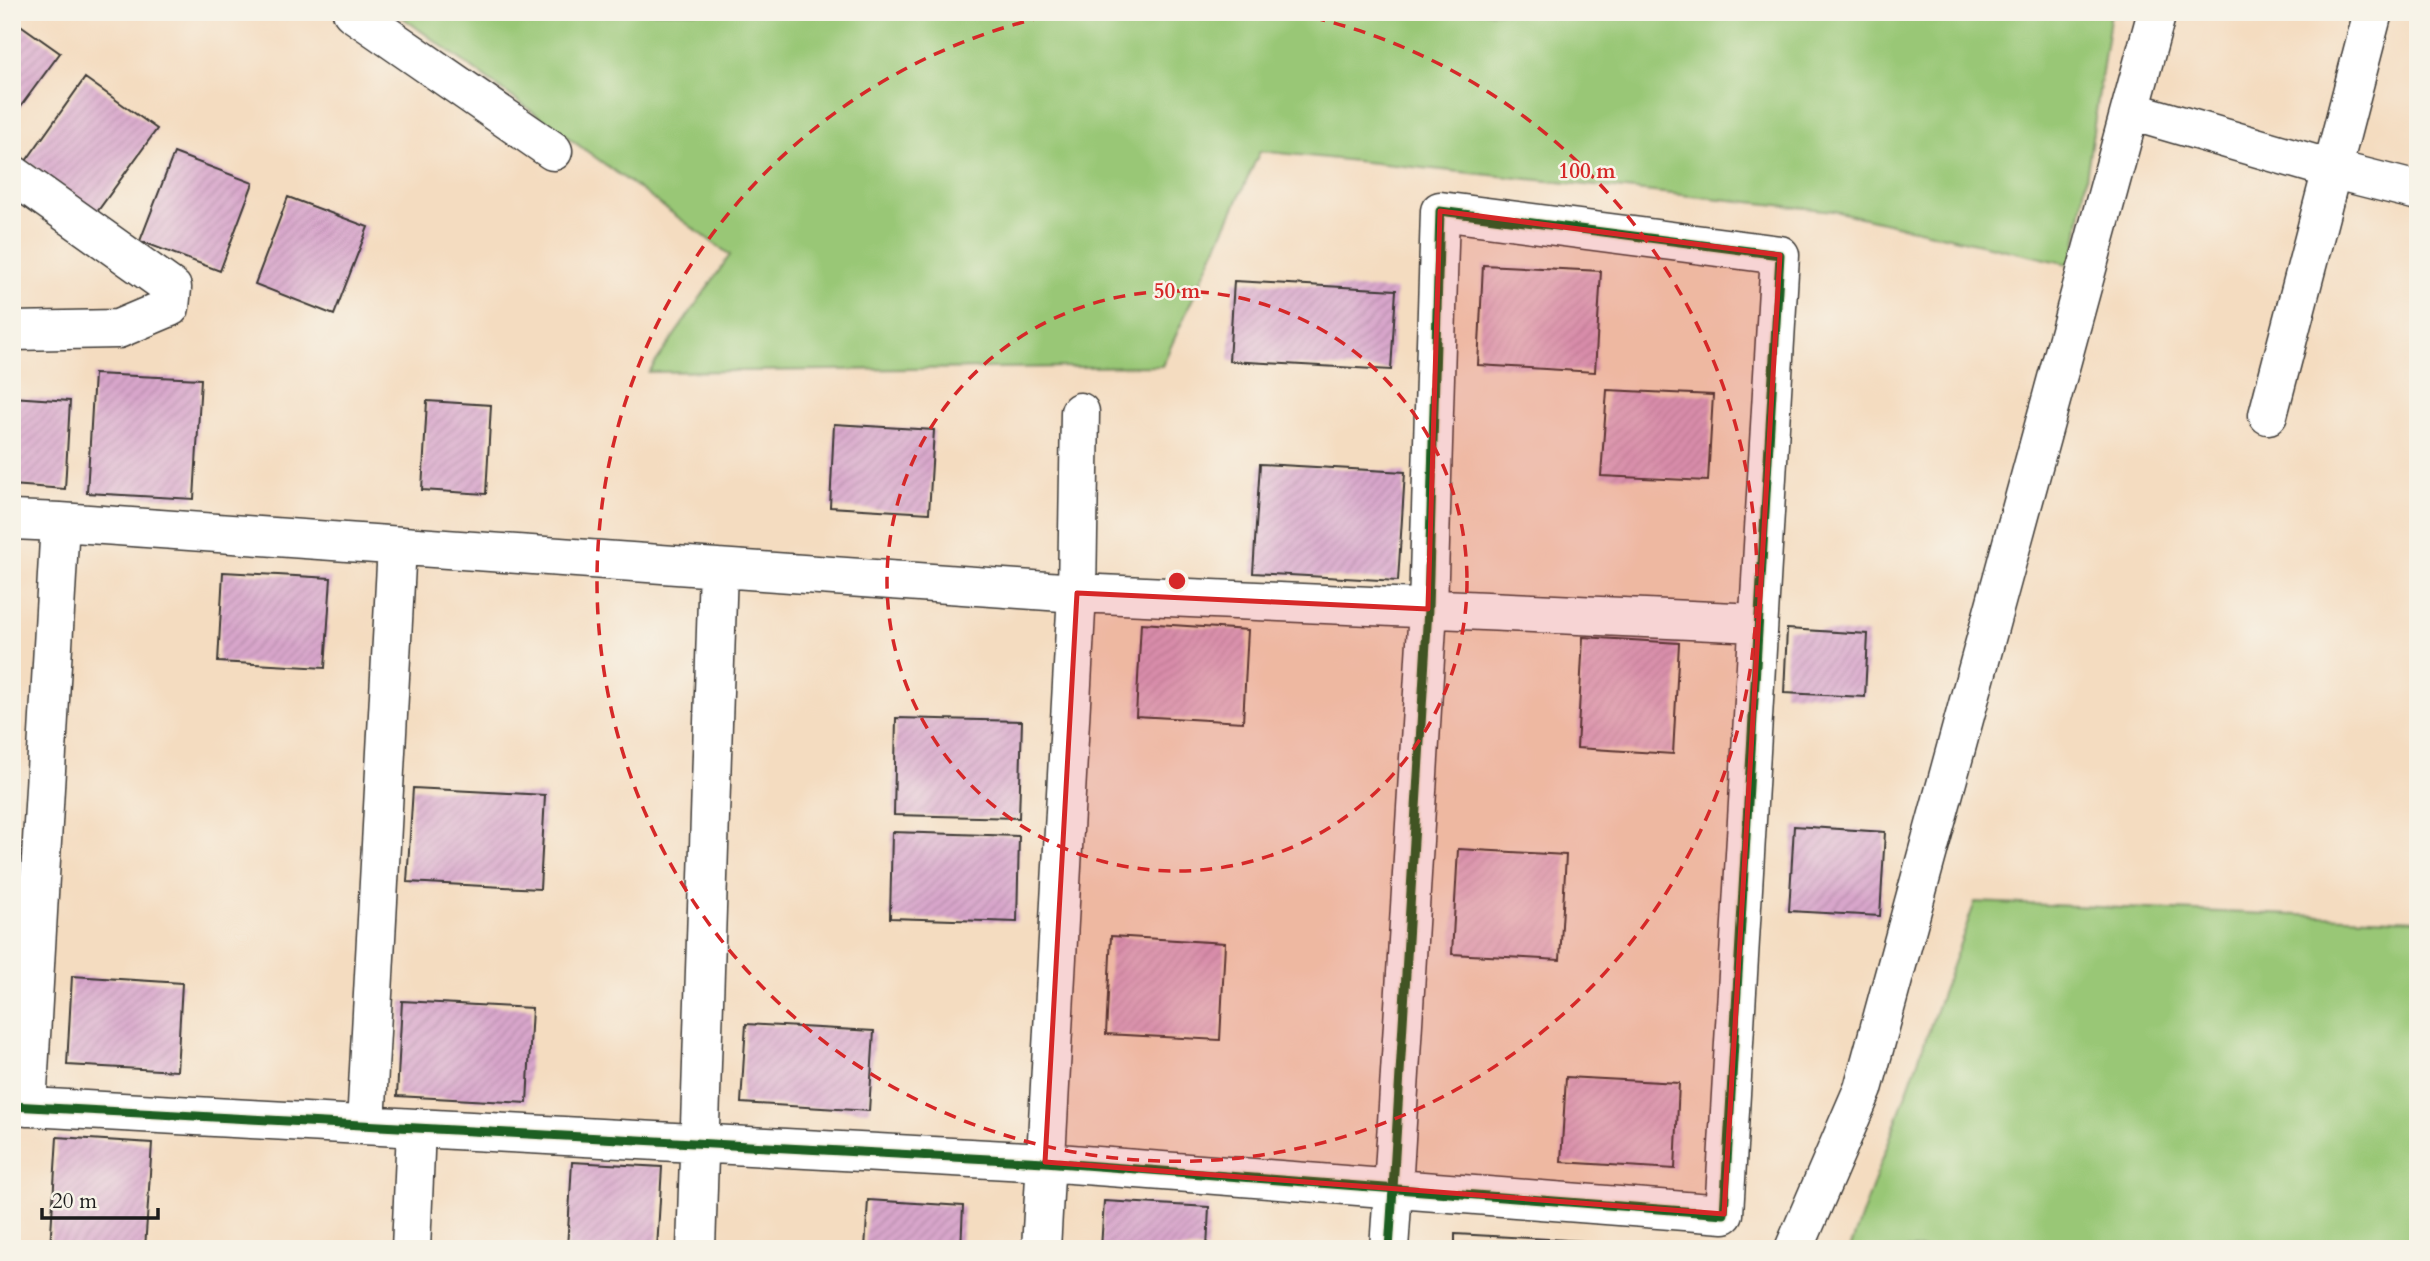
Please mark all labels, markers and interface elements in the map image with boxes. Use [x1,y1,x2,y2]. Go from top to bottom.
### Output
text: 100 m [1558,157,1616,186]
text: 50 m [1154,277,1201,306]
centre of rings [1165,569,1189,593]
scale bar [42,1177,158,1221]
text: 20 m [52,1187,97,1216]

